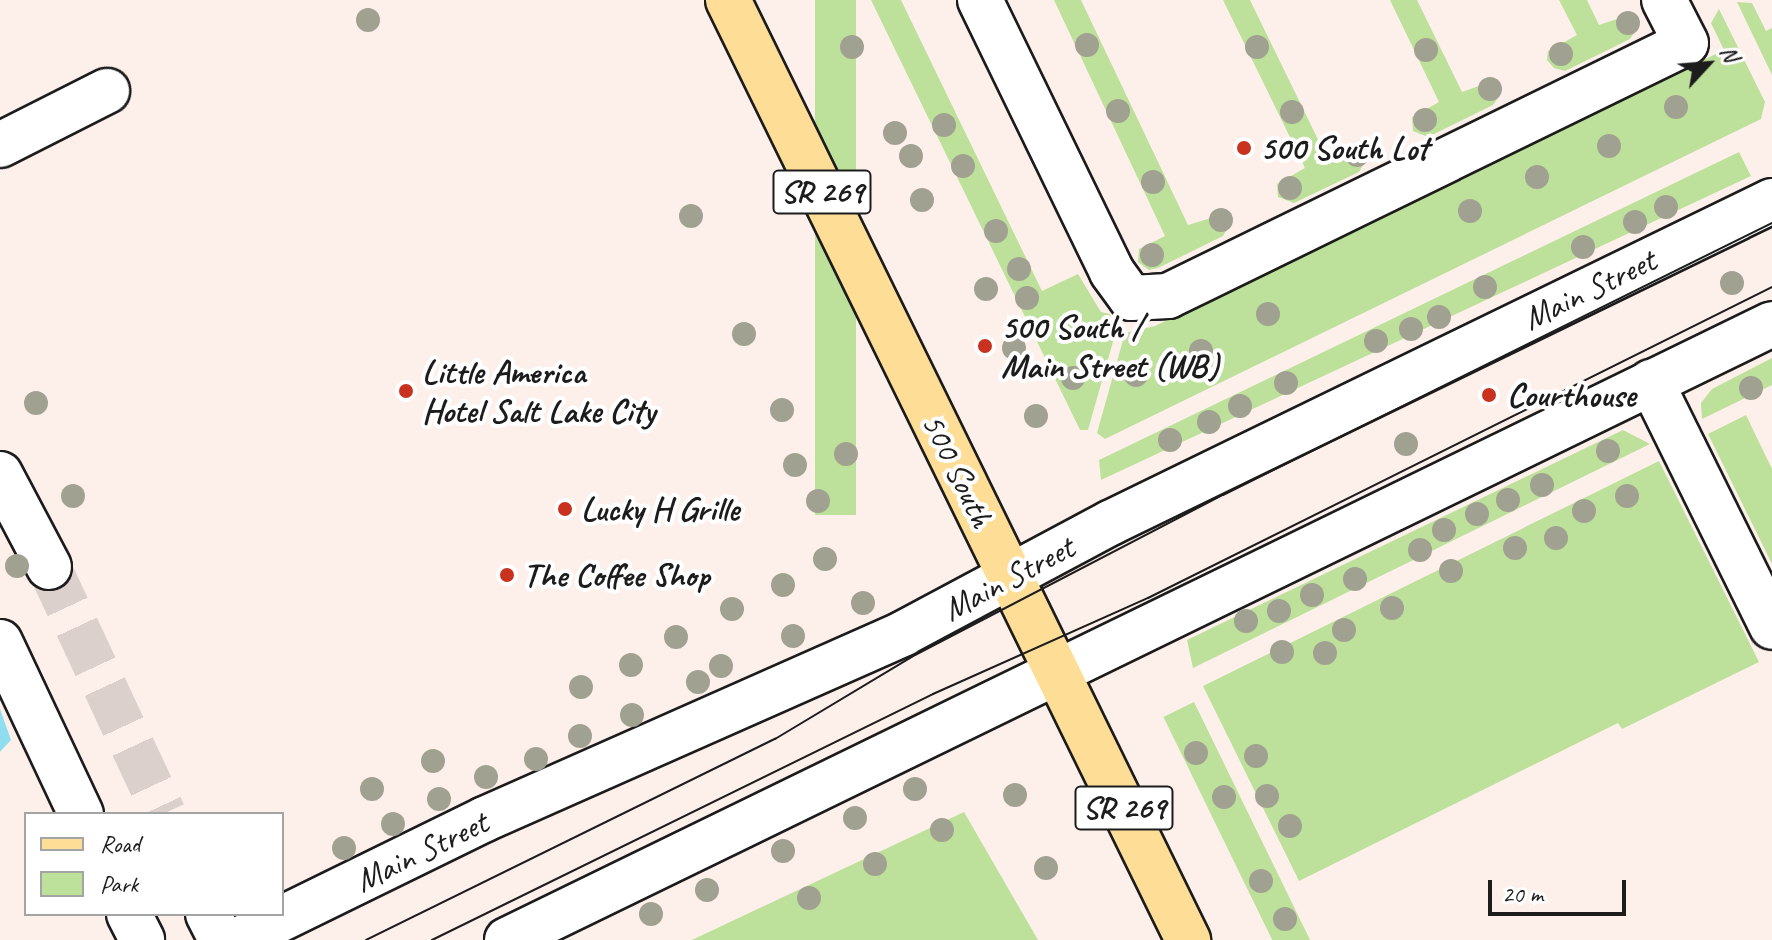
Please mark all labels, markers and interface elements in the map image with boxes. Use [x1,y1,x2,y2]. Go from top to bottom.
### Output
north arrow [1668,24,1748,104]
text: N [1714,41,1745,66]
place label: 500 South Lot [1260,128,1428,168]
marker: 500 South Lot [1235,139,1253,157]
road number: SR 269 [772,164,872,220]
street label: Main Street [1516,239,1662,339]
place label: 500 South / Main Street (WB) [1001,306,1219,386]
marker: 500 South / Main Street (WB) [976,337,994,355]
place label: Little America Hotel Salt Lake City [422,351,656,430]
place label: Courthouse [1507,375,1635,415]
marker: Little America Hotel Salt Lake City [397,382,415,400]
marker: Courthouse [1478,384,1500,406]
street label: 500 South [913,406,1003,534]
place label: Lucky H Grille [581,489,739,529]
marker: Lucky H Grille [556,500,574,518]
street label: Main Street [935,526,1081,630]
place label: The Coffee Shop [523,555,710,595]
marker: The Coffee Shop [498,566,516,584]
road number: SR 269 [1074,780,1174,836]
street label: Main Street [348,801,494,901]
legend [24,812,284,916]
text: Road [100,829,140,859]
scale bar [1492,864,1630,914]
text: Park [100,869,138,899]
text: 20 m [1502,879,1543,909]

